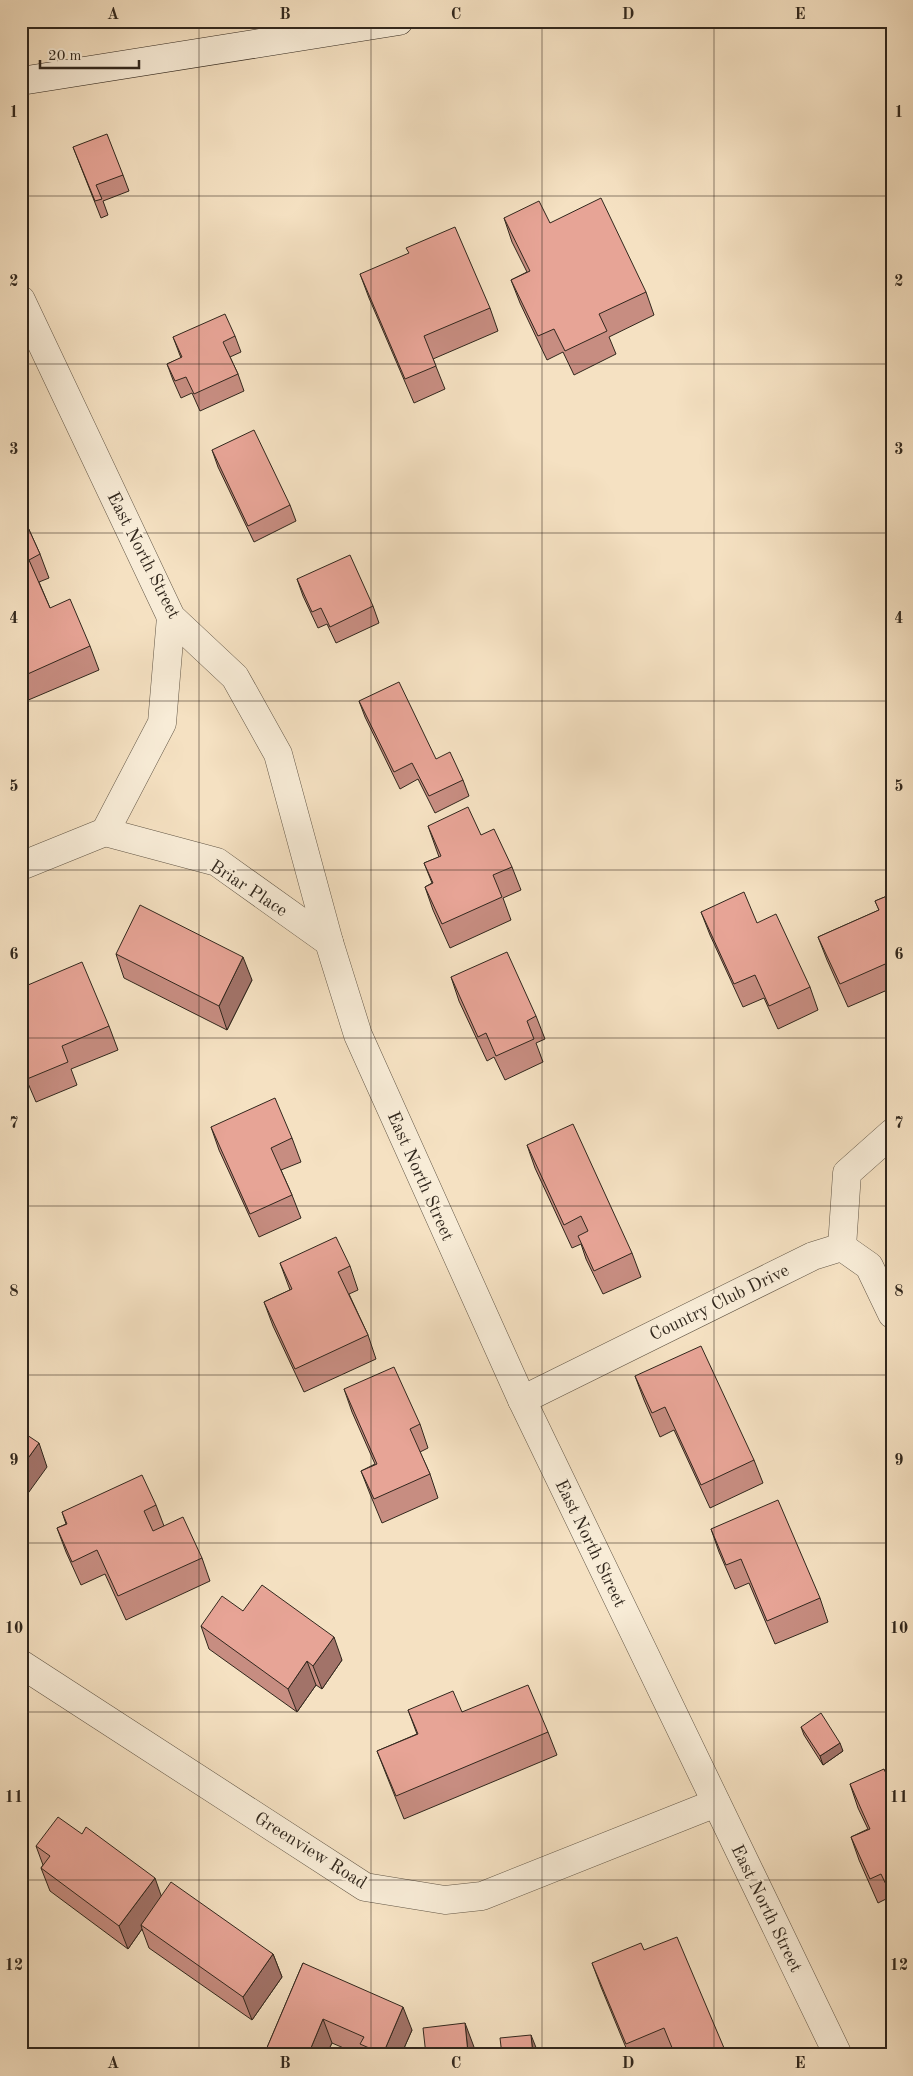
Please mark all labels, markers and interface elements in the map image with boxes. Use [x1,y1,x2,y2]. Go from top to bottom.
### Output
text: A [107,7,119,23]
text: B [279,7,291,23]
text: C [451,7,461,23]
text: D [622,7,634,23]
text: E [794,7,806,23]
scale bar [40,38,139,70]
text: 20 m [48,49,82,64]
text: 1 [9,105,19,121]
text: 1 [894,105,904,121]
text: 2 [9,274,19,290]
text: 2 [894,274,904,290]
text: 3 [9,442,19,458]
text: 3 [894,442,904,458]
street label: East North Street [103,489,183,622]
text: 4 [9,611,19,627]
text: 4 [894,611,904,627]
text: 5 [9,779,19,795]
text: 5 [894,779,904,795]
street label: Briar Place [207,857,290,920]
text: 6 [9,947,19,963]
text: 6 [894,947,904,963]
street label: East North Street [384,1109,457,1244]
text: 7 [9,1116,19,1132]
text: 7 [894,1116,904,1132]
street label: Country Club Drive [647,1261,792,1344]
text: 8 [9,1284,19,1300]
text: 8 [894,1284,904,1300]
text: 9 [9,1453,19,1469]
text: 9 [894,1453,904,1469]
street label: East North Street [551,1477,629,1610]
text: 10 [5,1621,23,1637]
text: 10 [890,1621,908,1637]
text: 11 [5,1790,23,1806]
text: 11 [890,1790,908,1806]
street label: Greenview Road [251,1809,370,1893]
street label: East North Street [727,1842,805,1975]
text: 12 [5,1958,23,1974]
text: 12 [890,1958,908,1974]
text: A [107,2056,119,2072]
text: B [279,2056,291,2072]
text: C [451,2056,461,2072]
text: D [622,2056,634,2072]
text: E [794,2056,806,2072]

